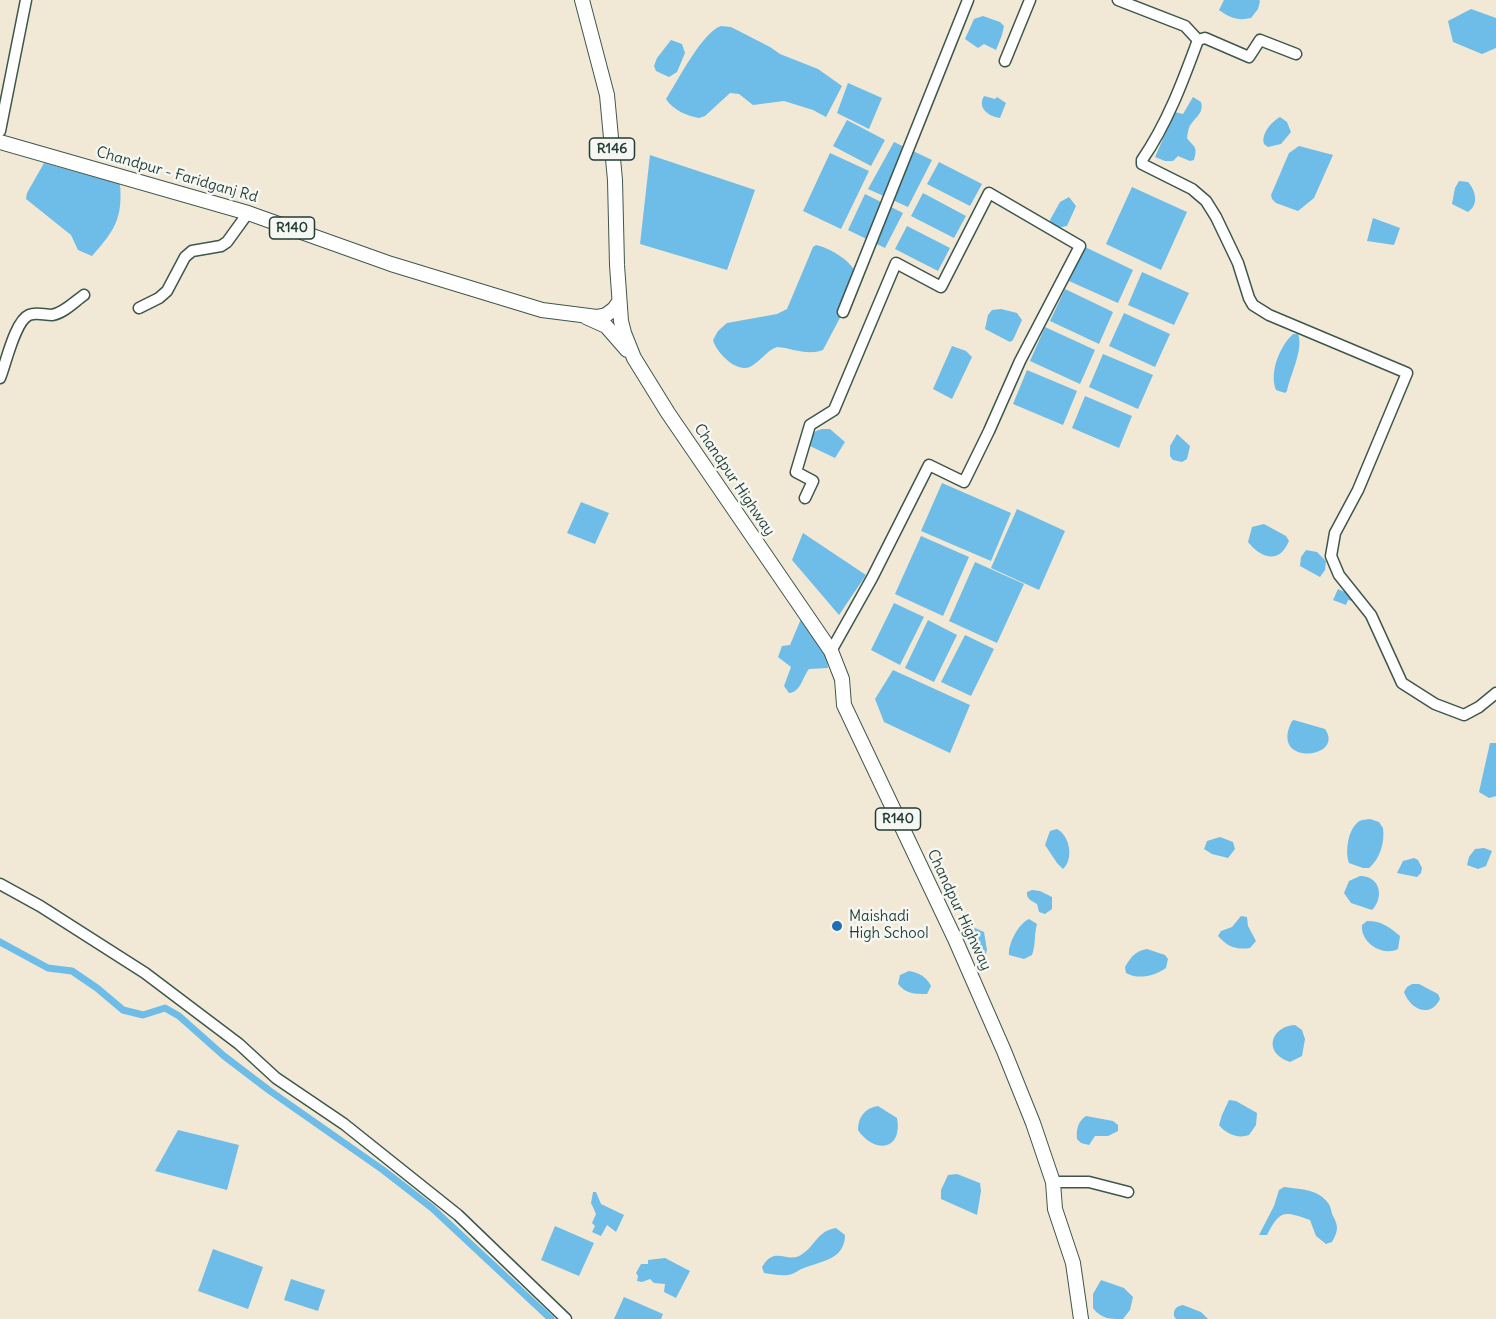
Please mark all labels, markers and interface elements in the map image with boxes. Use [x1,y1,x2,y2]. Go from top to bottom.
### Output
road number: R146 [590,138,634,160]
street label: Chandpur - Faridganj Rd [94,143,260,207]
road number: R140 [270,217,314,239]
street label: Chandpur Highway [690,420,778,540]
road number: R140 [876,808,920,830]
street label: Chandpur Highway [923,847,995,973]
place label: Maishadi High School [849,908,929,943]
marker: Maishadi High School [830,919,844,933]

